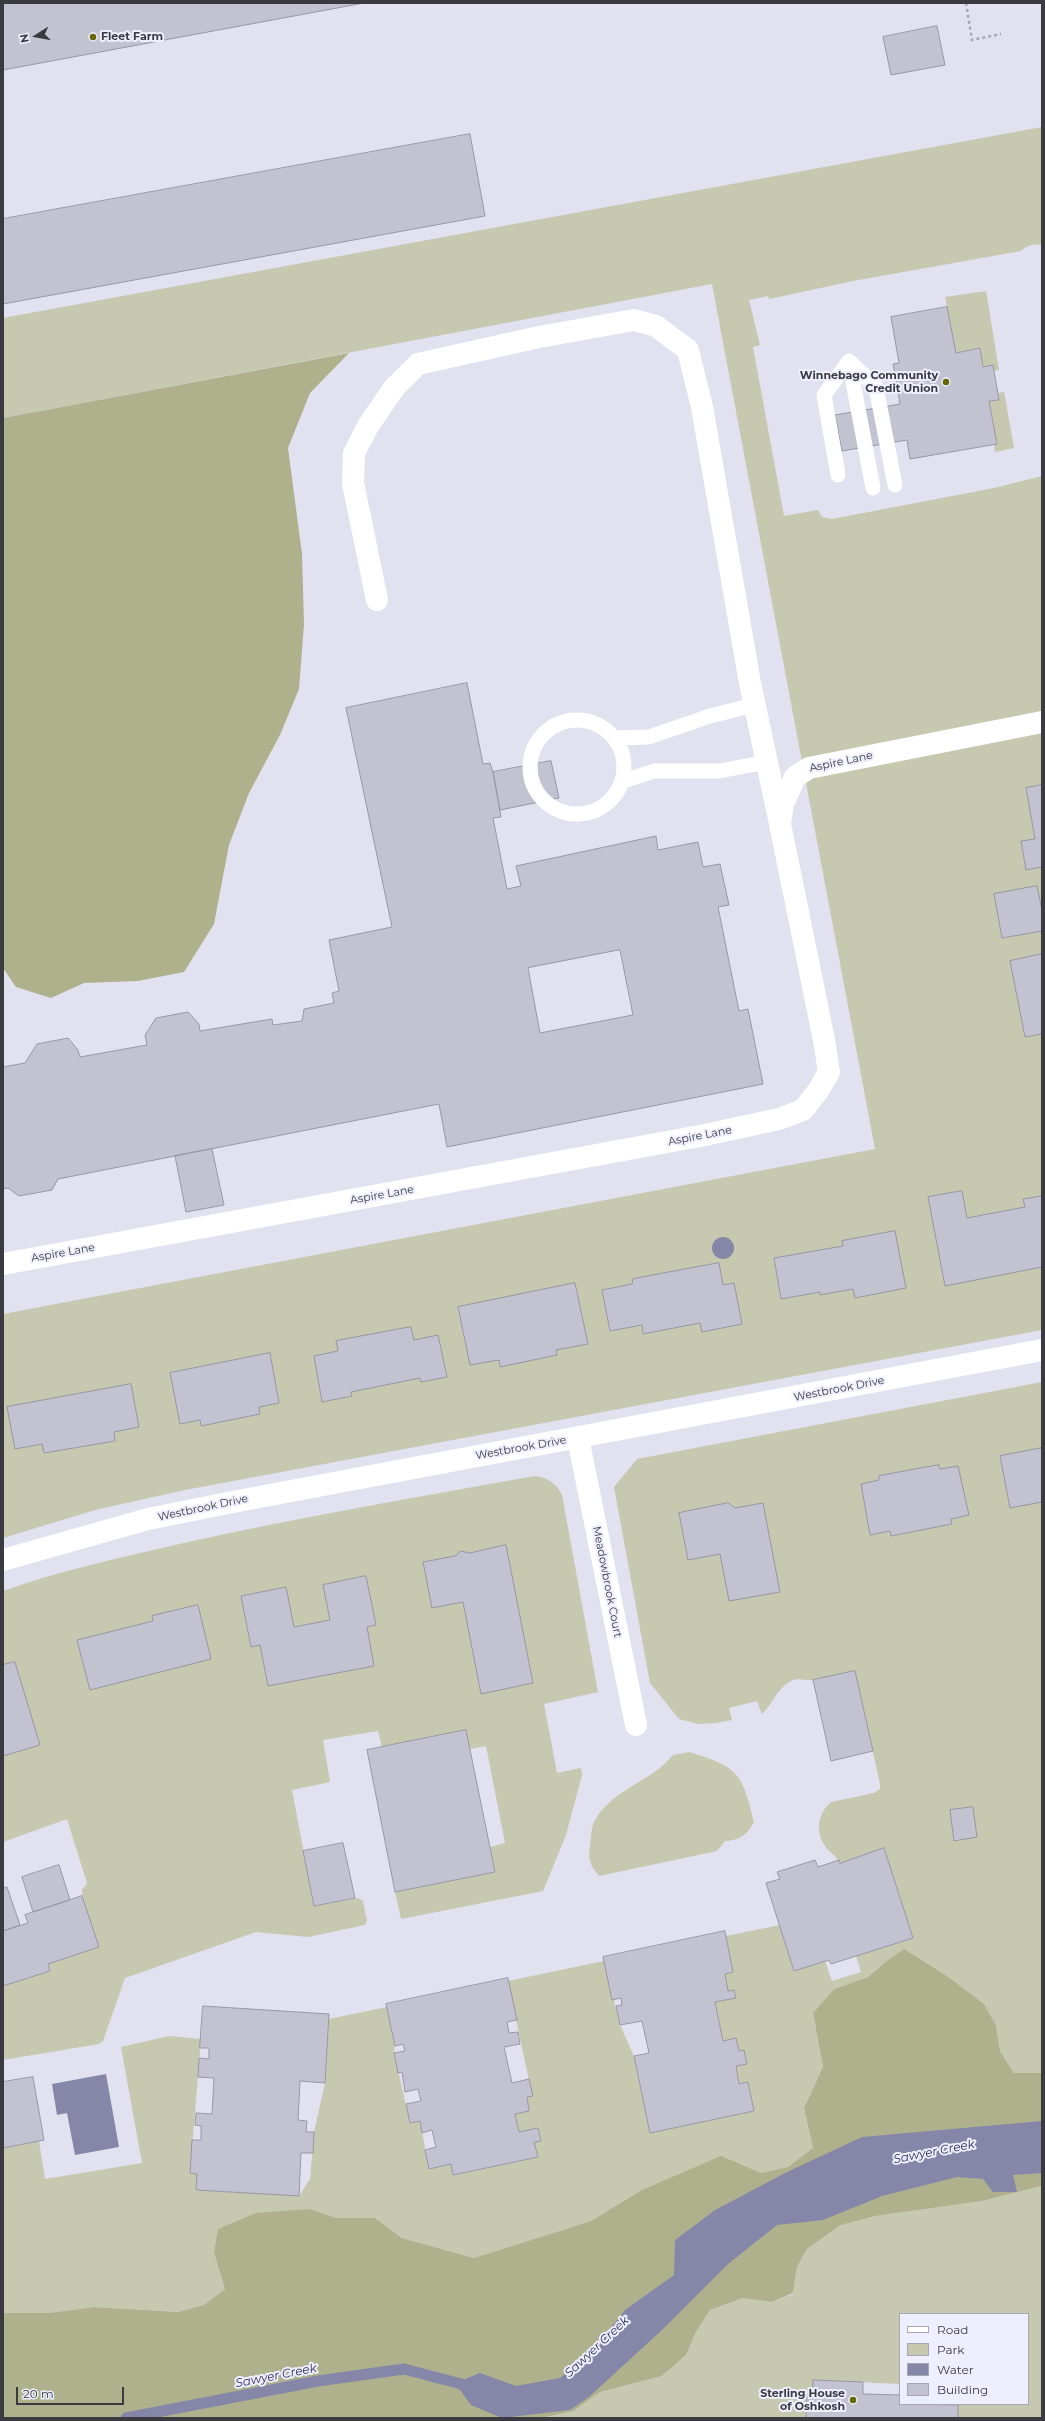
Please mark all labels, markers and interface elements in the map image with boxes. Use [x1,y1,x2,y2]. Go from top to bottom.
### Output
north arrow [16,16,56,56]
place label: Fleet Farm [101,30,163,44]
marker: Fleet Farm [88,32,98,42]
text: N [17,33,32,44]
place label: Winnebago Community Credit Union [800,369,938,395]
marker: Winnebago Community Credit Union [941,377,951,387]
street label: Aspire Lane [808,749,874,775]
street label: Aspire Lane [667,1123,733,1149]
street label: Aspire Lane [349,1183,415,1207]
street label: Aspire Lane [30,1241,96,1265]
street label: Westbrook Drive [793,1374,885,1404]
street label: Westbrook Drive [475,1434,567,1462]
street label: Westbrook Drive [157,1492,249,1524]
street label: Meadowbrook Court [590,1525,624,1639]
water label: Sawyer Creek [892,2137,976,2167]
legend [899,2313,1029,2405]
water label: Sawyer Creek [562,2314,632,2380]
text: Road [937,2322,968,2337]
text: Park [937,2342,964,2357]
water label: Sawyer Creek [234,2361,318,2391]
text: Water [937,2362,973,2377]
scale bar [18,2379,126,2405]
text: Building [937,2382,988,2397]
text: 20 m [23,2386,54,2401]
place label: Sterling House of Oshkosh [760,2387,845,2413]
marker: Sterling House of Oshkosh [848,2395,858,2405]

